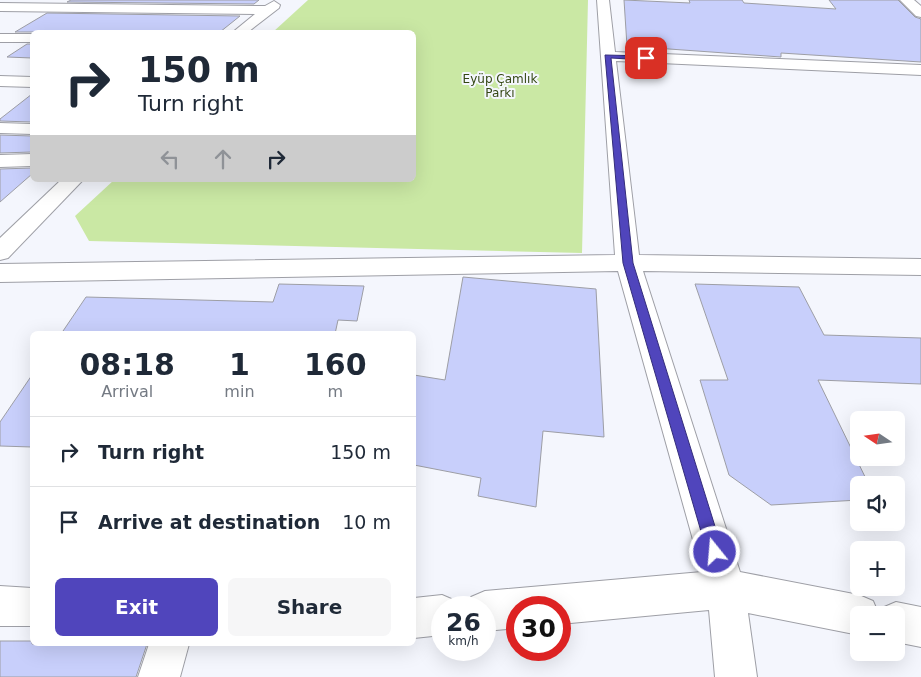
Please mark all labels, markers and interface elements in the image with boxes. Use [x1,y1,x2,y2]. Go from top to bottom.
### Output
pin [625,37,667,79]
icon: arrive [632,44,660,72]
icon: right [55,50,120,115]
text: 150 m [138,50,260,90]
park label: Eyüp Çamlık Parkı [463,72,537,100]
text: Turn right [138,91,243,116]
icon: left [156,145,184,173]
icon: ahead [209,145,237,173]
icon: right [262,145,290,173]
text: 08:18 [79,347,175,382]
text: 1 [229,347,250,382]
text: 160 [304,347,367,382]
text: Arrival [101,382,153,401]
text: min [224,382,255,401]
text: m [327,382,343,401]
north arrow [850,411,905,466]
map controls [850,411,905,661]
icon: right [55,438,83,466]
text: Turn right [98,441,204,463]
text: 150 m [330,441,391,463]
button: sound [850,476,905,531]
icon: arrive [55,508,83,536]
text: Arrive at destination [98,511,320,533]
text: 10 m [342,511,391,533]
position arrow [688,525,740,577]
button: + [850,541,905,596]
button: Exit [55,578,218,636]
button: Share [228,578,391,636]
speed limit sign: 30 [506,596,571,661]
button: − [850,606,905,661]
text: 26 [446,608,481,637]
text: km/h [448,634,479,648]

